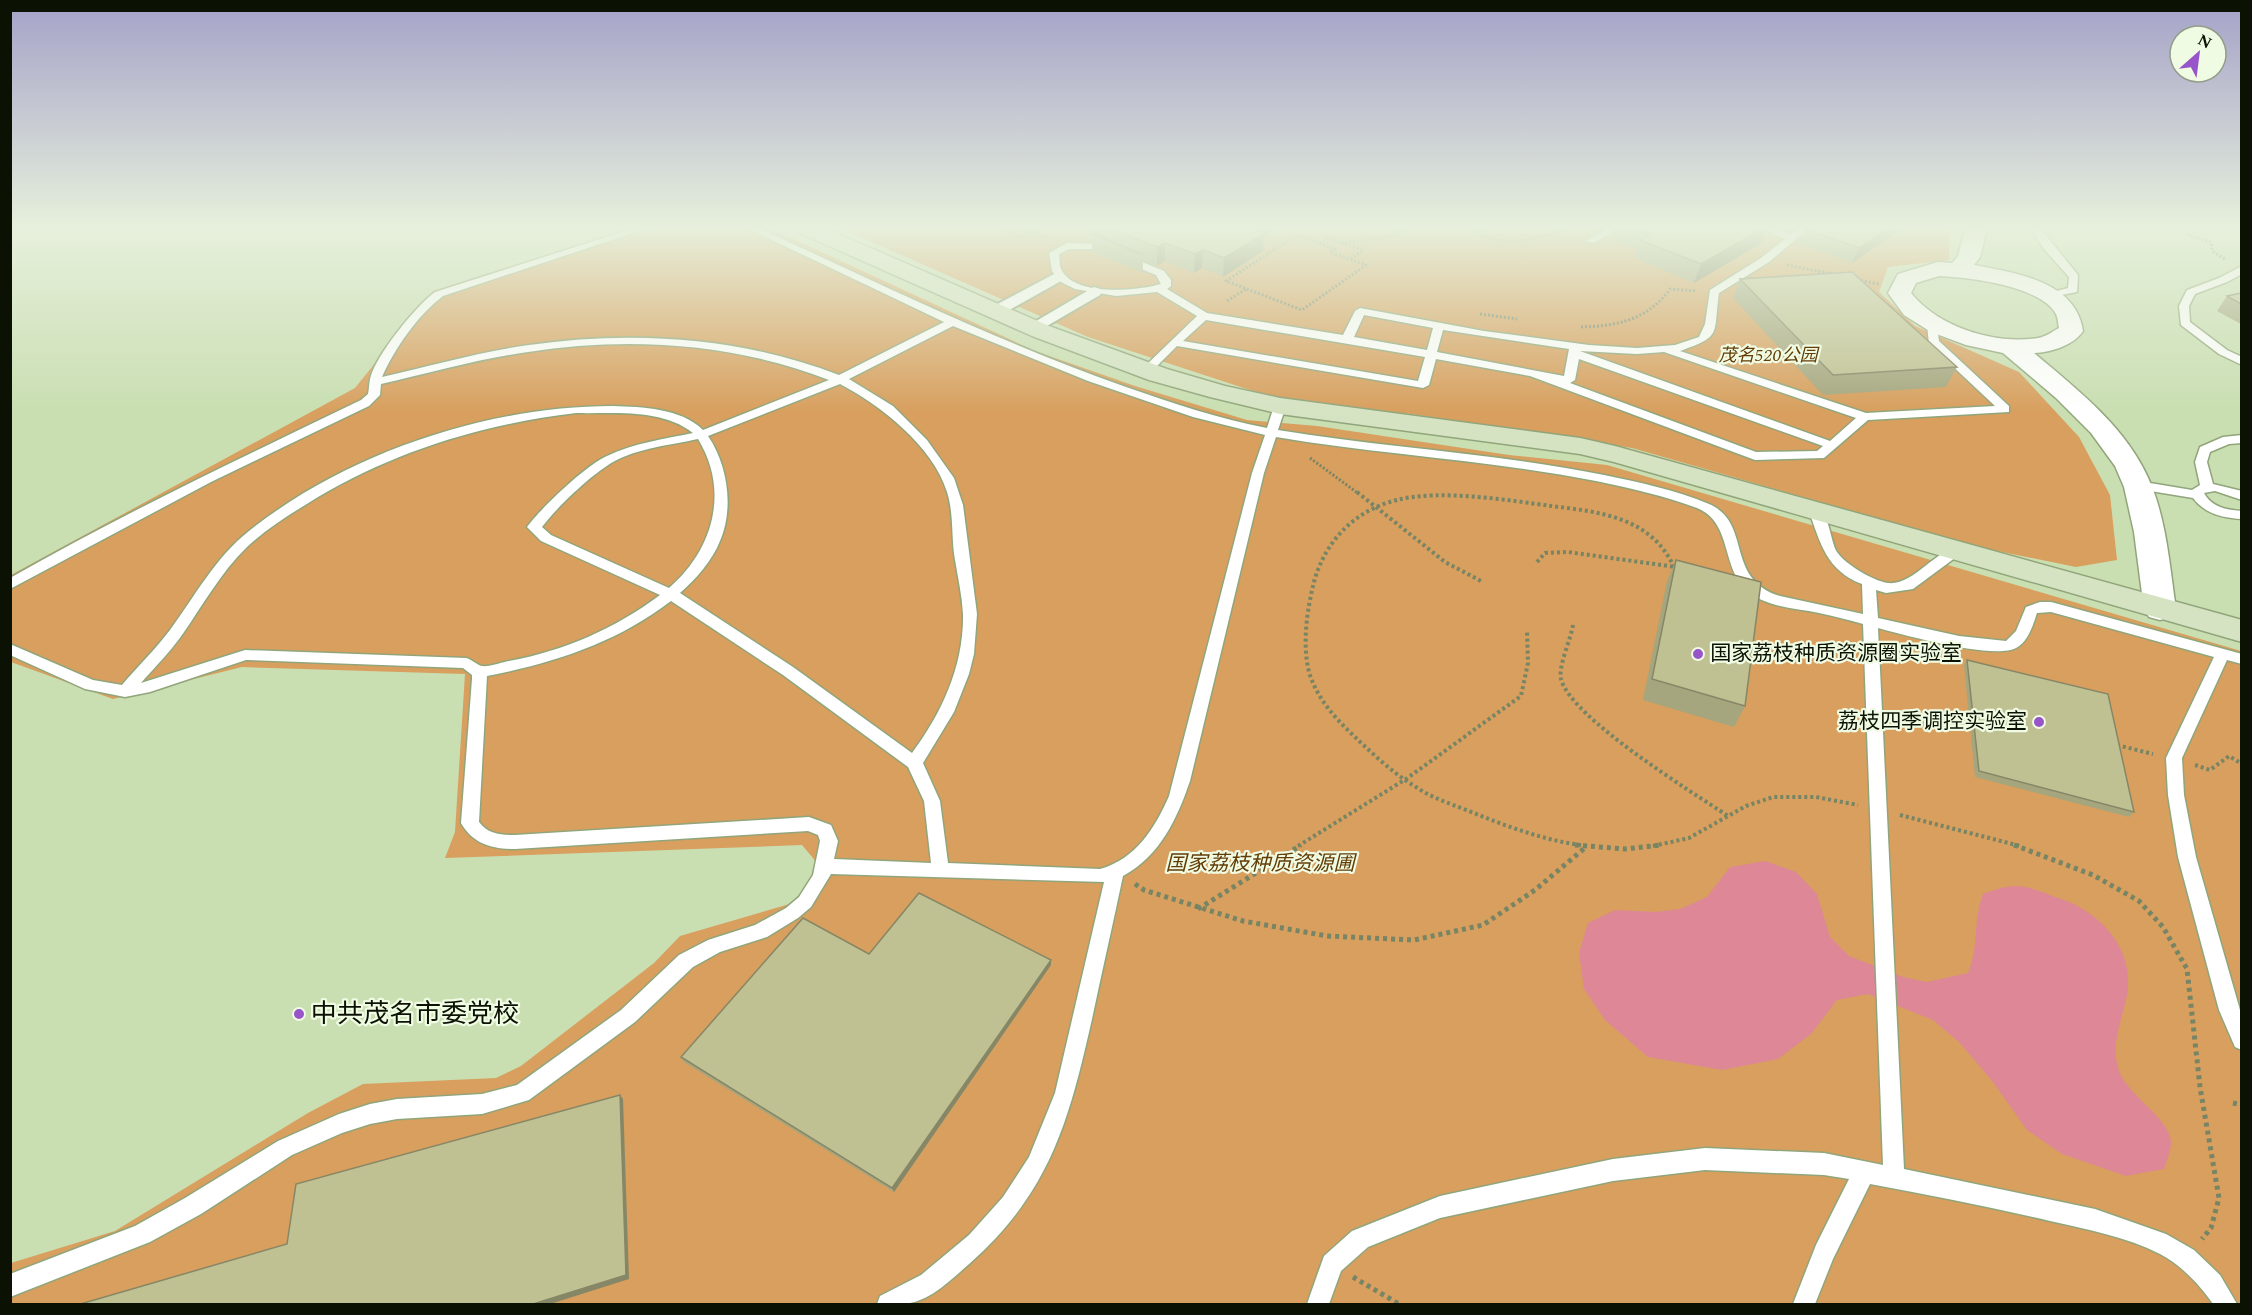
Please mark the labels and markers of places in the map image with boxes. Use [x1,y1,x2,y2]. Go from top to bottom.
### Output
place label: 国家荔枝种质资源圈实验室 [1710,638,1962,670]
marker: 国家荔枝种质资源圈实验室 [1691,647,1705,661]
place label: 荔枝四季调控实验室 [1838,706,2027,738]
marker: 荔枝四季调控实验室 [2032,715,2046,729]
place label: 中共茂名市委党校 [311,994,519,1034]
marker: 中共茂名市委党校 [292,1007,306,1021]

